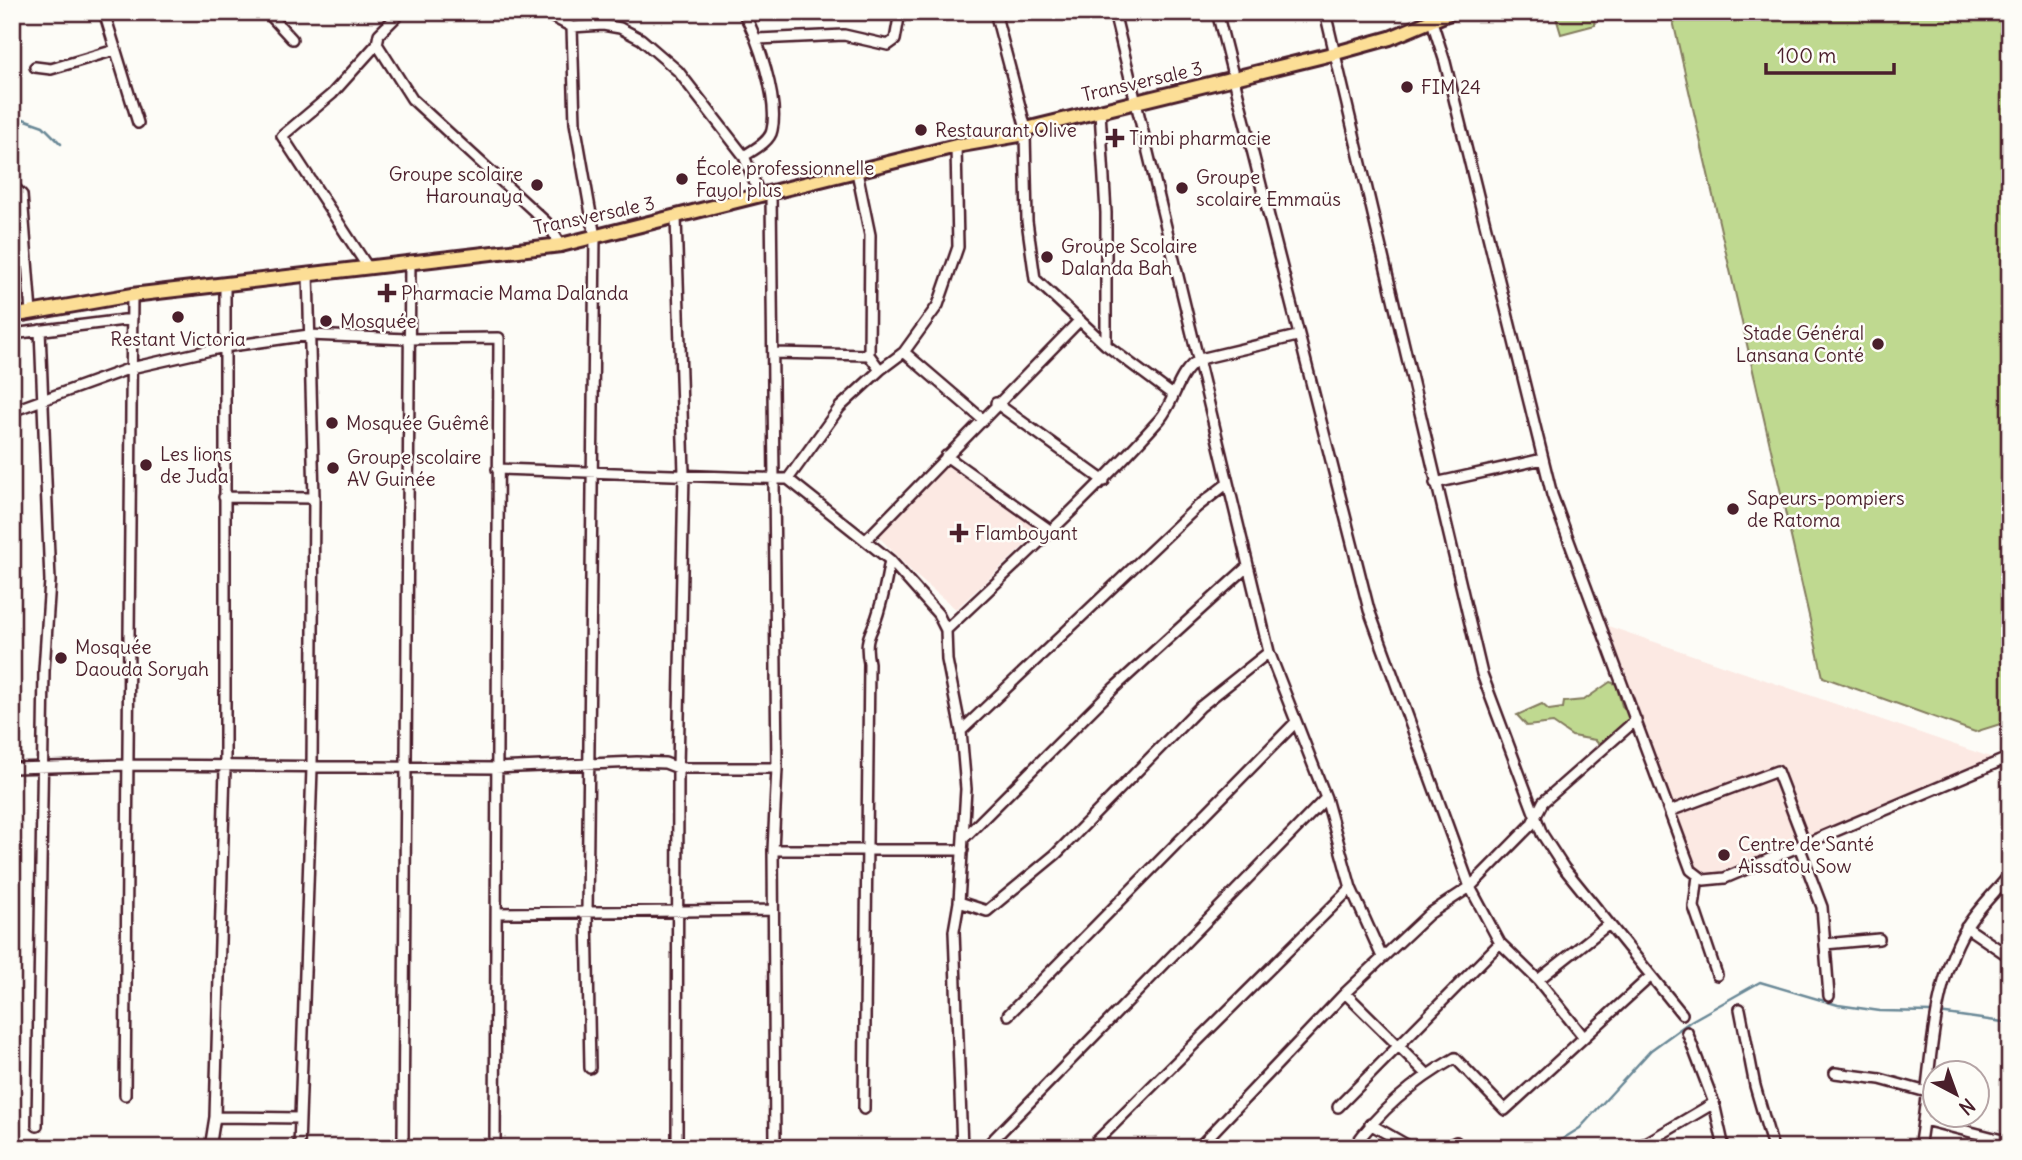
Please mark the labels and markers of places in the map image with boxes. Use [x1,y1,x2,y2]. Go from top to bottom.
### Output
place label: FIM 24 [1421,75,1481,99]
marker: FIM 24 [1399,79,1415,95]
place label: Restaurant Olive [935,118,1077,142]
marker: Restaurant Olive [913,122,929,138]
place label: Timbi pharmacie [1129,126,1271,150]
marker: Timbi pharmacie [1107,130,1123,146]
place label: École professionnelle Fayol plus [696,156,874,202]
place label: Groupe scolaire Harounaya [389,162,523,208]
place label: Groupe scolaire Emmaüs [1196,165,1341,211]
marker: École professionnelle Fayol plus [674,171,690,187]
marker: Groupe scolaire Harounaya [529,177,545,193]
marker: Groupe scolaire Emmaüs [1174,180,1190,196]
place label: Groupe Scolaire Dalanda Bah [1061,234,1197,280]
marker: Groupe Scolaire Dalanda Bah [1039,249,1055,265]
place label: Pharmacie Mama Dalanda [401,281,629,305]
marker: Pharmacie Mama Dalanda [379,285,395,301]
marker: Restant Victoria [170,309,186,325]
place label: Mosquée [340,309,417,333]
marker: Mosquée [318,313,334,329]
place label: Stade Général Lansana Conté [1736,321,1864,367]
place label: Restant Victoria [110,327,246,351]
marker: Stade Général Lansana Conté [1870,336,1886,352]
place label: Mosquée Guêmê [346,411,489,435]
marker: Mosquée Guêmê [324,415,340,431]
place label: Les lions de Juda [160,442,232,488]
place label: Groupe scolaire AV Guinée [347,445,481,491]
marker: Les lions de Juda [138,457,154,473]
marker: Groupe scolaire AV Guinée [325,460,341,476]
place label: Sapeurs-pompiers de Ratoma [1747,486,1905,532]
marker: Sapeurs-pompiers de Ratoma [1725,501,1741,517]
place label: Flamboyant [975,521,1078,545]
marker: Flamboyant [949,523,969,543]
place label: Mosquée Daouda Soryah [75,635,209,681]
marker: Mosquée Daouda Soryah [53,650,69,666]
place label: Centre de Santé Aissatou Sow [1738,832,1874,878]
marker: Centre de Santé Aissatou Sow [1716,847,1732,863]

